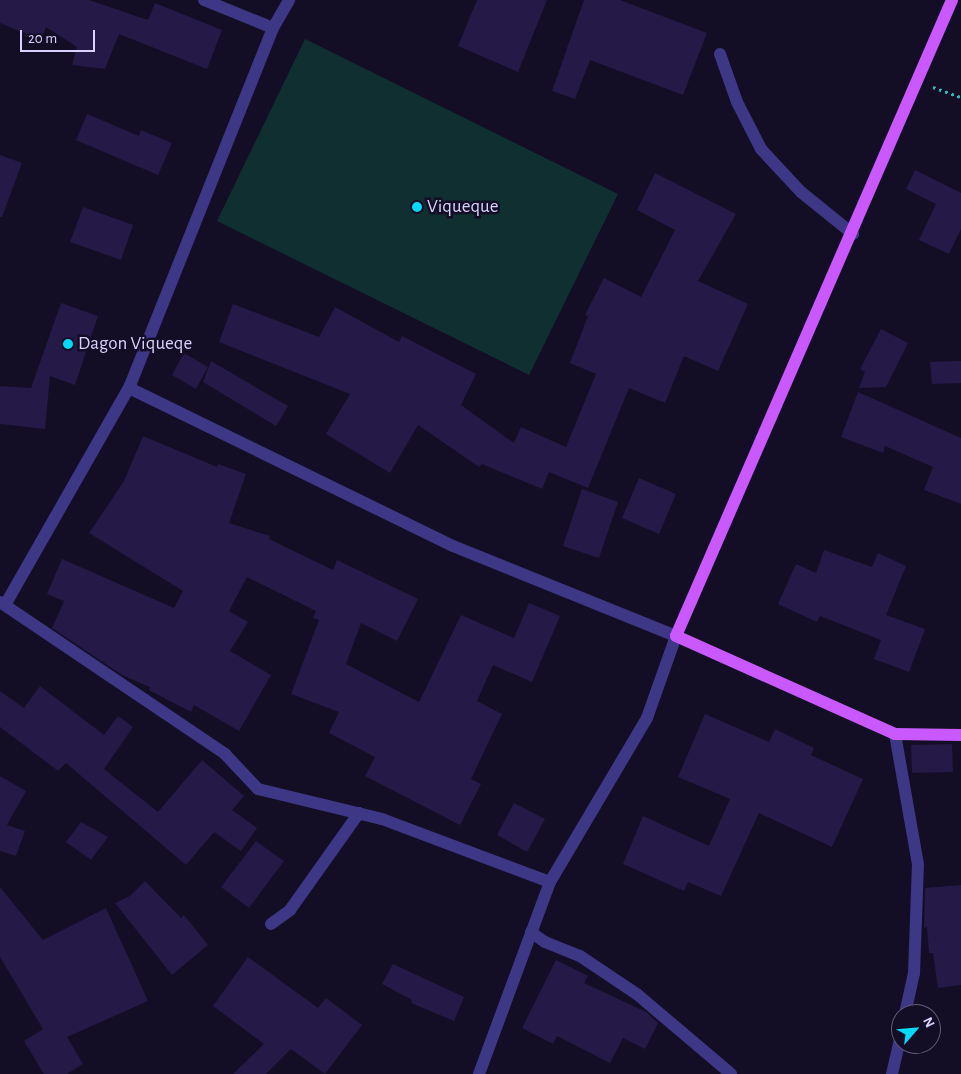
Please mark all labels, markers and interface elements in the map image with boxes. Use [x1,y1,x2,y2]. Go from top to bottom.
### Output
scale bar [22,20,98,52]
text: 20 m [28,31,57,46]
place label: Viqueque [427,196,499,218]
marker: Viqueque [411,201,423,213]
place label: Dagon Viqueqe [78,333,192,355]
marker: Dagon Viqueqe [62,338,74,350]
north arrow [891,1004,941,1054]
text: N [920,1015,937,1030]

